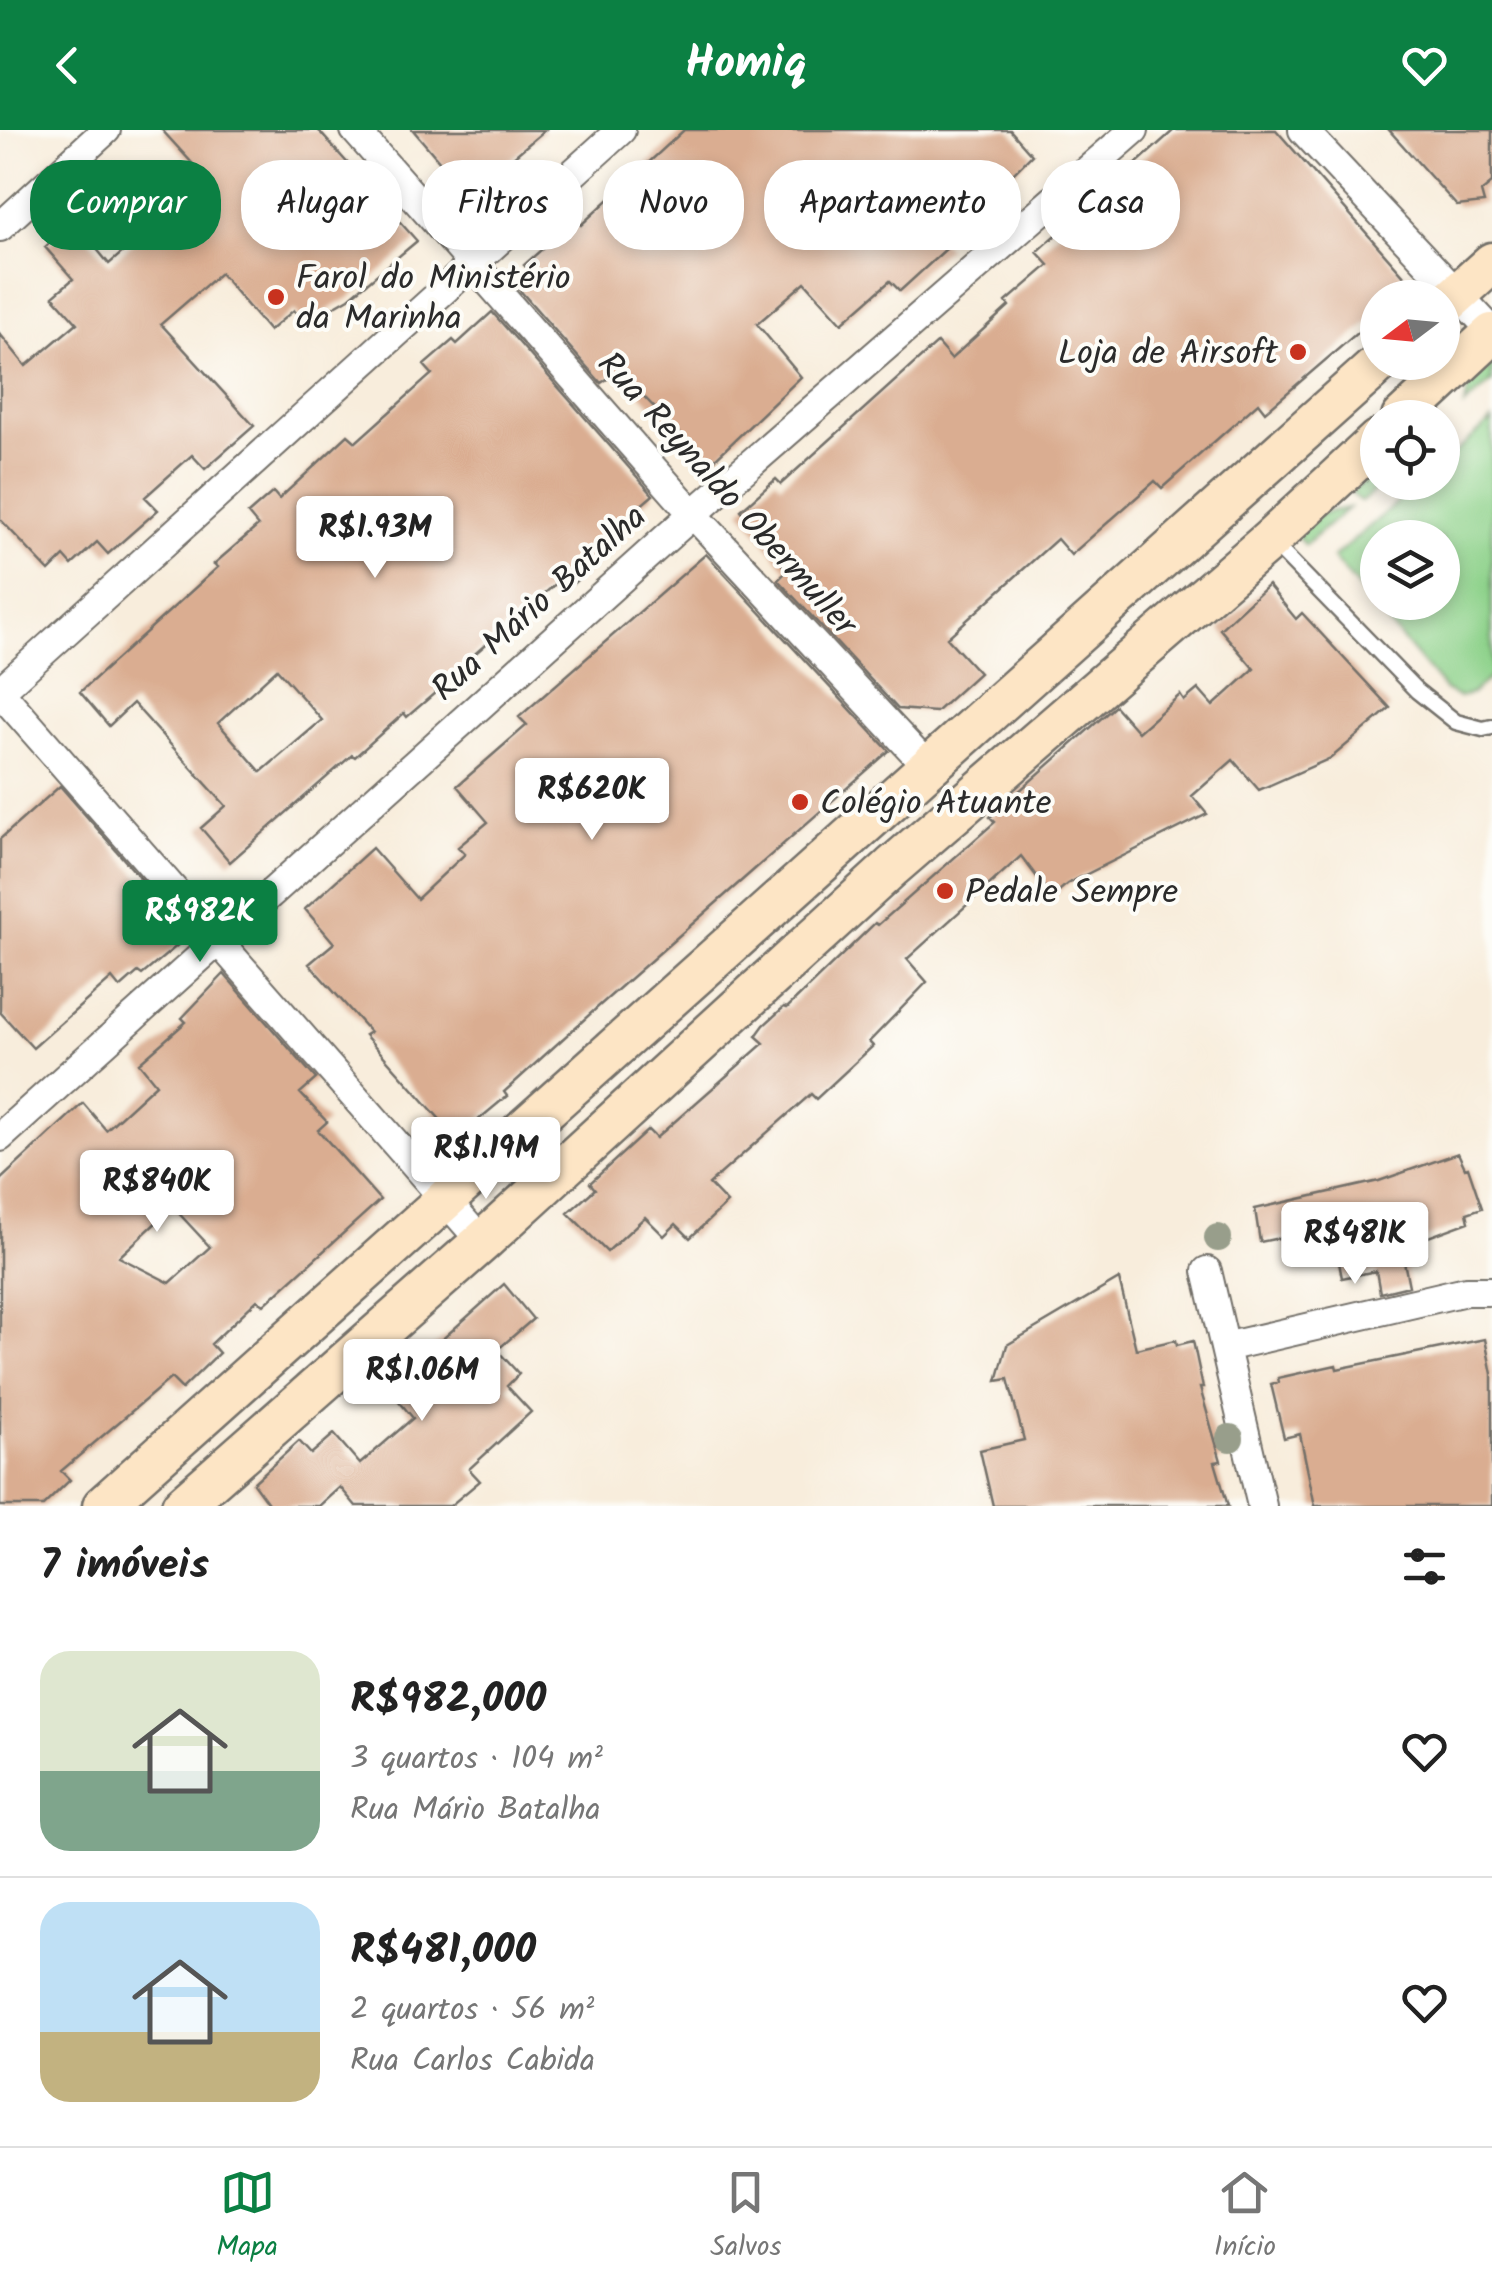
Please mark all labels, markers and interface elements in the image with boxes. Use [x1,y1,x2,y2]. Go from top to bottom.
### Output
text: Homiq [685,29,807,101]
icon: back [40,38,95,93]
icon: heart [1397,38,1452,93]
chip: Comprar [30,160,221,250]
chip: Alugar [241,160,402,250]
chip: Filtros [422,160,583,250]
chip: Novo [603,160,744,250]
chip: Apartamento [764,160,1021,250]
chip: Casa [1041,160,1180,250]
place label: Farol do Ministério da Marinha [296,252,571,348]
north arrow [1360,280,1460,380]
map controls [1360,280,1460,620]
marker: Farol do Ministério da Marinha [265,286,287,308]
place label: Loja de Airsoft [1058,327,1278,383]
street label: Rua Reynaldo Obermuller [582,340,871,652]
marker: Loja de Airsoft [1287,341,1309,363]
button: locate [1360,400,1460,500]
street label: Rua Mário Batalha [419,492,661,717]
pin: R$1.93M [283,496,467,581]
text: R$1.93M [318,503,432,554]
button: layers [1360,520,1460,620]
pin: R$620K [511,758,673,843]
text: R$620K [537,765,647,816]
place label: Colégio Atuante [820,777,1052,833]
marker: Colégio Atuante [789,791,811,813]
place label: Pedale Sempre [965,866,1179,922]
pin: R$982K [119,880,281,965]
marker: Pedale Sempre [934,880,956,902]
text: R$982K [144,887,256,938]
pin: R$1.19M [394,1117,578,1202]
text: R$1.19M [433,1124,539,1175]
pin: R$840K [76,1150,238,1235]
text: R$840K [102,1157,212,1208]
pin: R$481K [1274,1202,1436,1287]
text: R$481K [1303,1209,1407,1260]
pin: R$1.06M [330,1339,514,1424]
text: R$1.06M [365,1346,479,1397]
text: 7 imóveis [40,1533,209,1600]
icon: filters [1397,1539,1452,1594]
text: R$982,000 [350,1667,546,1734]
icon: home [120,1691,240,1811]
icon: heart [1397,1724,1452,1779]
text: 3 quartos · 104 m² [350,1734,603,1785]
text: Rua Mário Batalha [350,1785,601,1836]
text: R$481,000 [350,1918,536,1985]
icon: home [120,1942,240,2062]
icon: heart [1397,1975,1452,2030]
text: 2 quartos · 56 m² [350,1985,594,2036]
text: Rua Carlos Cabida [350,2036,595,2087]
tab: Mapa [216,2165,278,2270]
tab: Salvos [710,2165,781,2270]
tab: Início [1214,2165,1276,2270]

